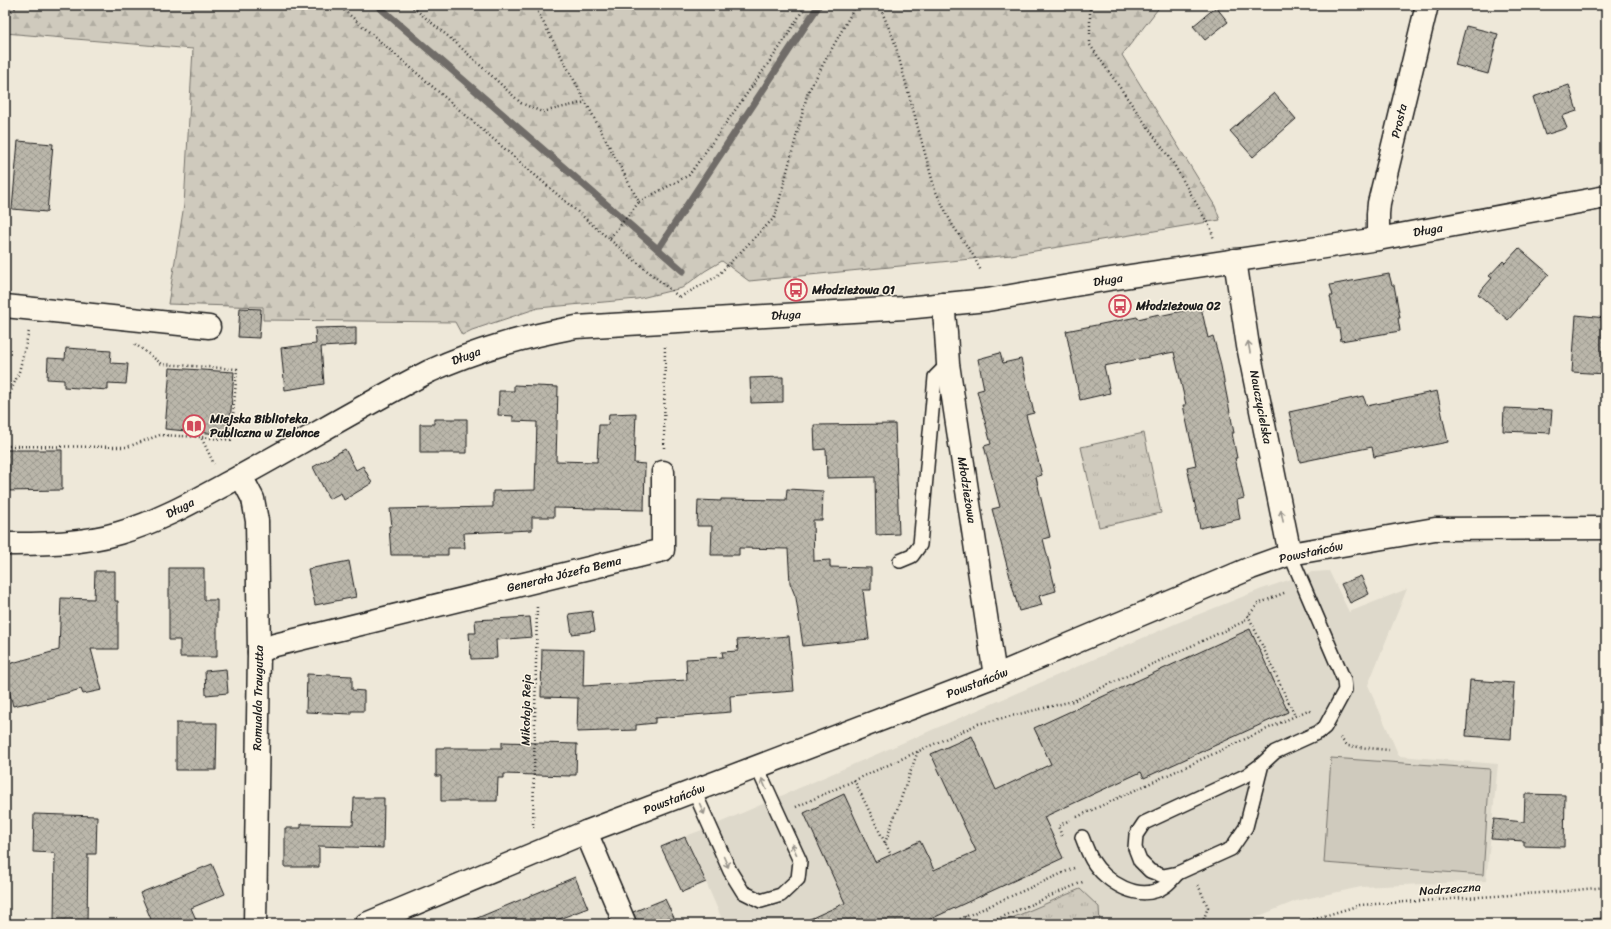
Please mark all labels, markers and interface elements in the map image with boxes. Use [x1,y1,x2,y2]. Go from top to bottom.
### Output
street label: Prosta [1384,101,1414,140]
street label: Długa [1412,216,1445,243]
street label: Długa [1092,267,1125,293]
bus stop icon: Młodzieżowa 01 [783,277,809,303]
place label: Młodzieżowa 01 [811,279,895,301]
bus stop icon: Młodzieżowa 02 [1107,293,1133,319]
place label: Młodzieżowa 02 [1135,295,1221,317]
street label: Długa [771,303,802,327]
street label: Długa [448,340,485,372]
one-way arrow [1245,341,1253,354]
street label: Nauczycielska [1243,368,1279,447]
place label: Miejska Biblioteka Publiczna w Zielonce [209,408,321,444]
library icon: Miejska Biblioteka Publiczna w Zielonce [181,413,207,439]
street label: Młodzieżowa [951,455,983,526]
street label: Długa [162,491,199,525]
one-way arrow [1278,510,1286,523]
street label: Powstańców [1277,534,1346,570]
street label: Generała Józefa Bema [504,549,624,599]
street label: Romualda Traugutta [246,644,270,751]
street label: Powstańców [943,661,1012,705]
street label: Mikołaja Reja [514,674,538,746]
street label: Powstańców [640,777,709,821]
one-way arrow [760,778,767,790]
one-way arrow [699,803,707,815]
one-way arrow [790,843,797,855]
one-way arrow [723,856,731,868]
street label: Nadrzeczna [1418,876,1482,902]

